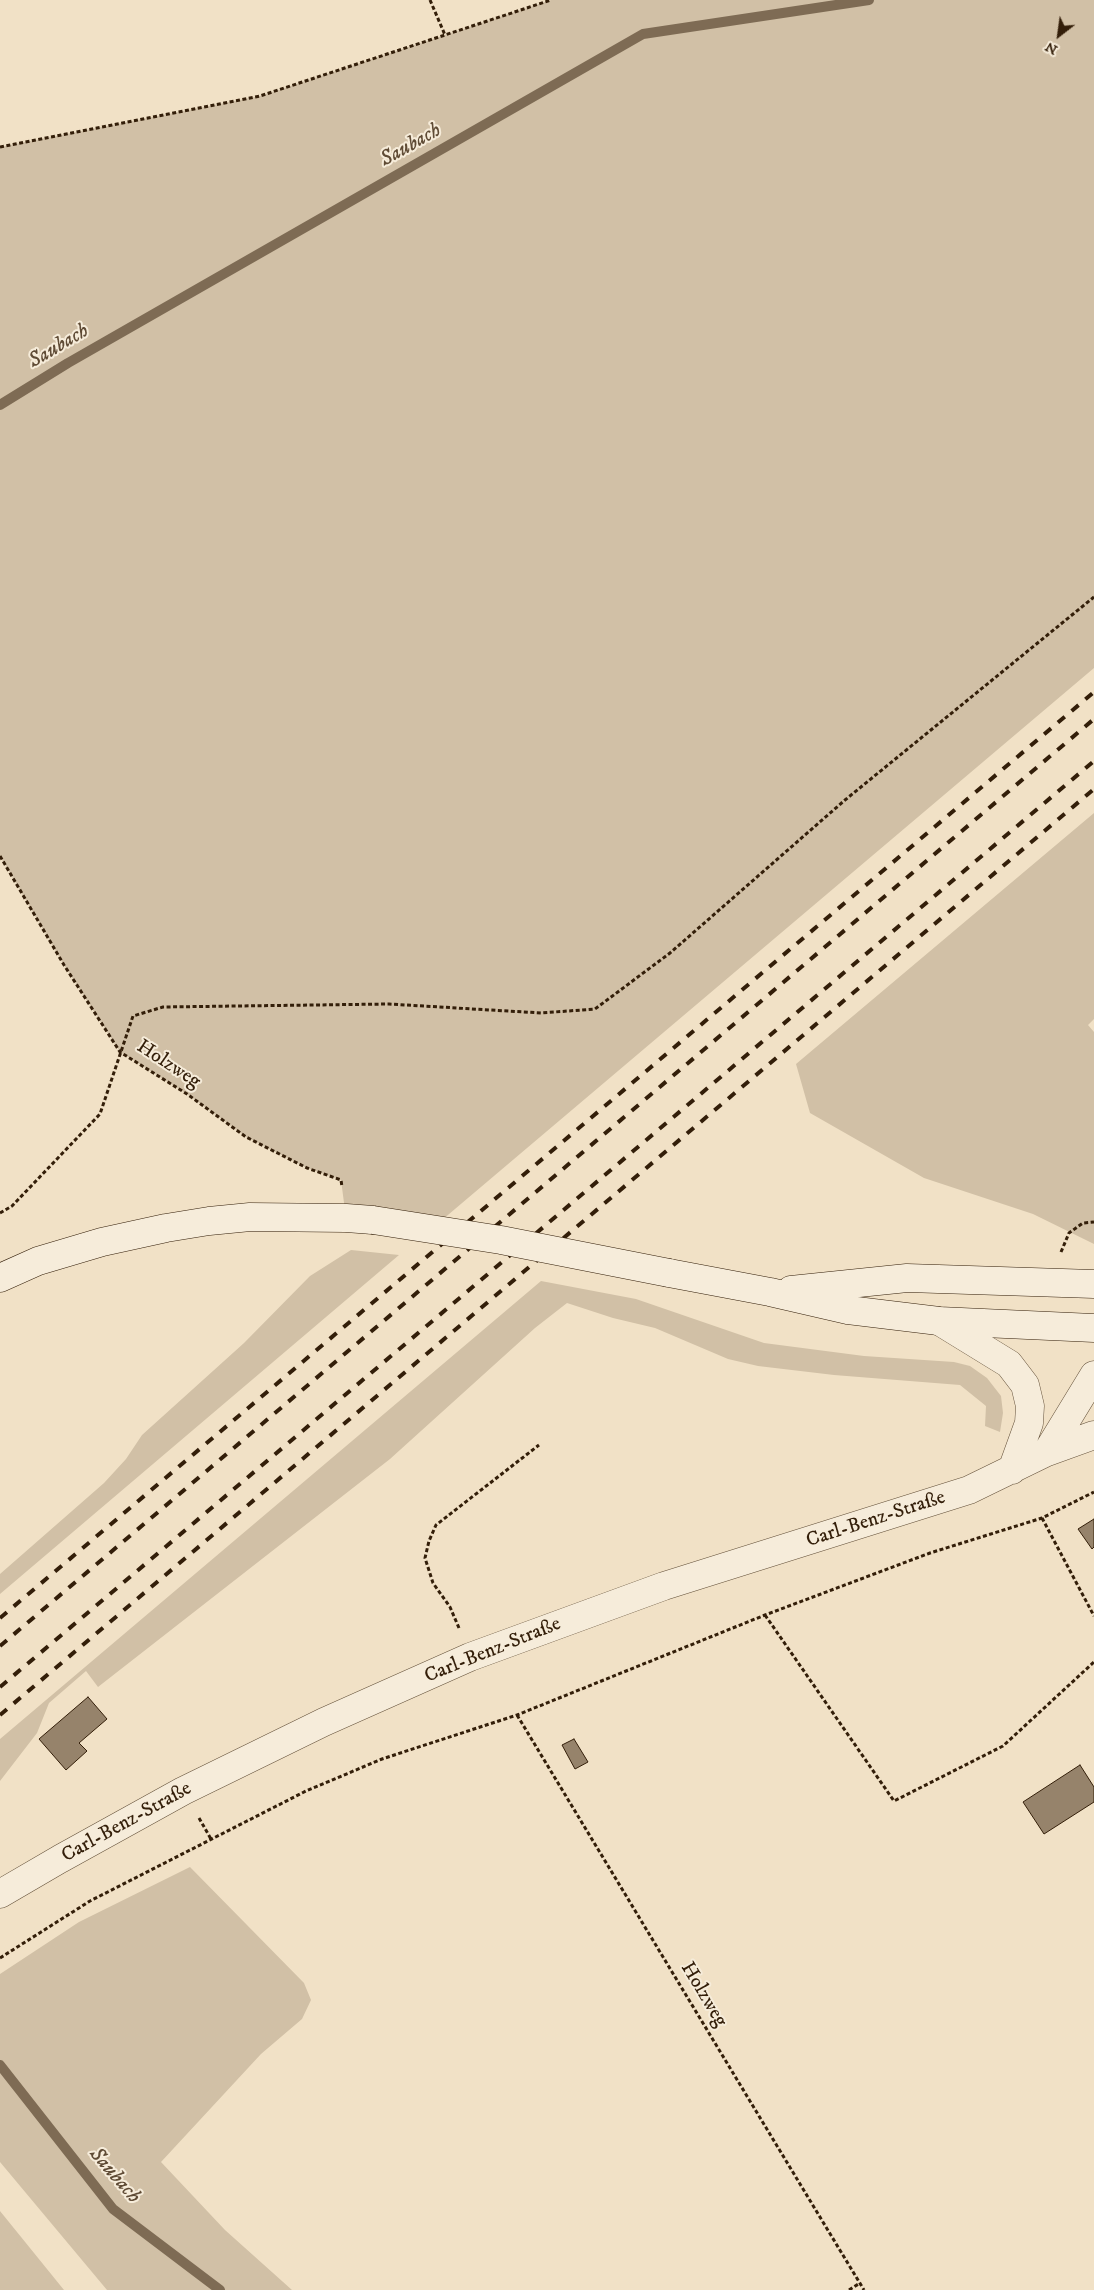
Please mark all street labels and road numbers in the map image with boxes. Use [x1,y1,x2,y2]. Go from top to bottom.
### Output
street label: Holzweg [131,1035,205,1095]
street label: Carl-Benz-Straße [804,1486,948,1554]
street label: Carl-Benz-Straße [421,1613,565,1689]
street label: Carl-Benz-Straße [58,1777,196,1869]
street label: Holzweg [674,1958,732,2032]

